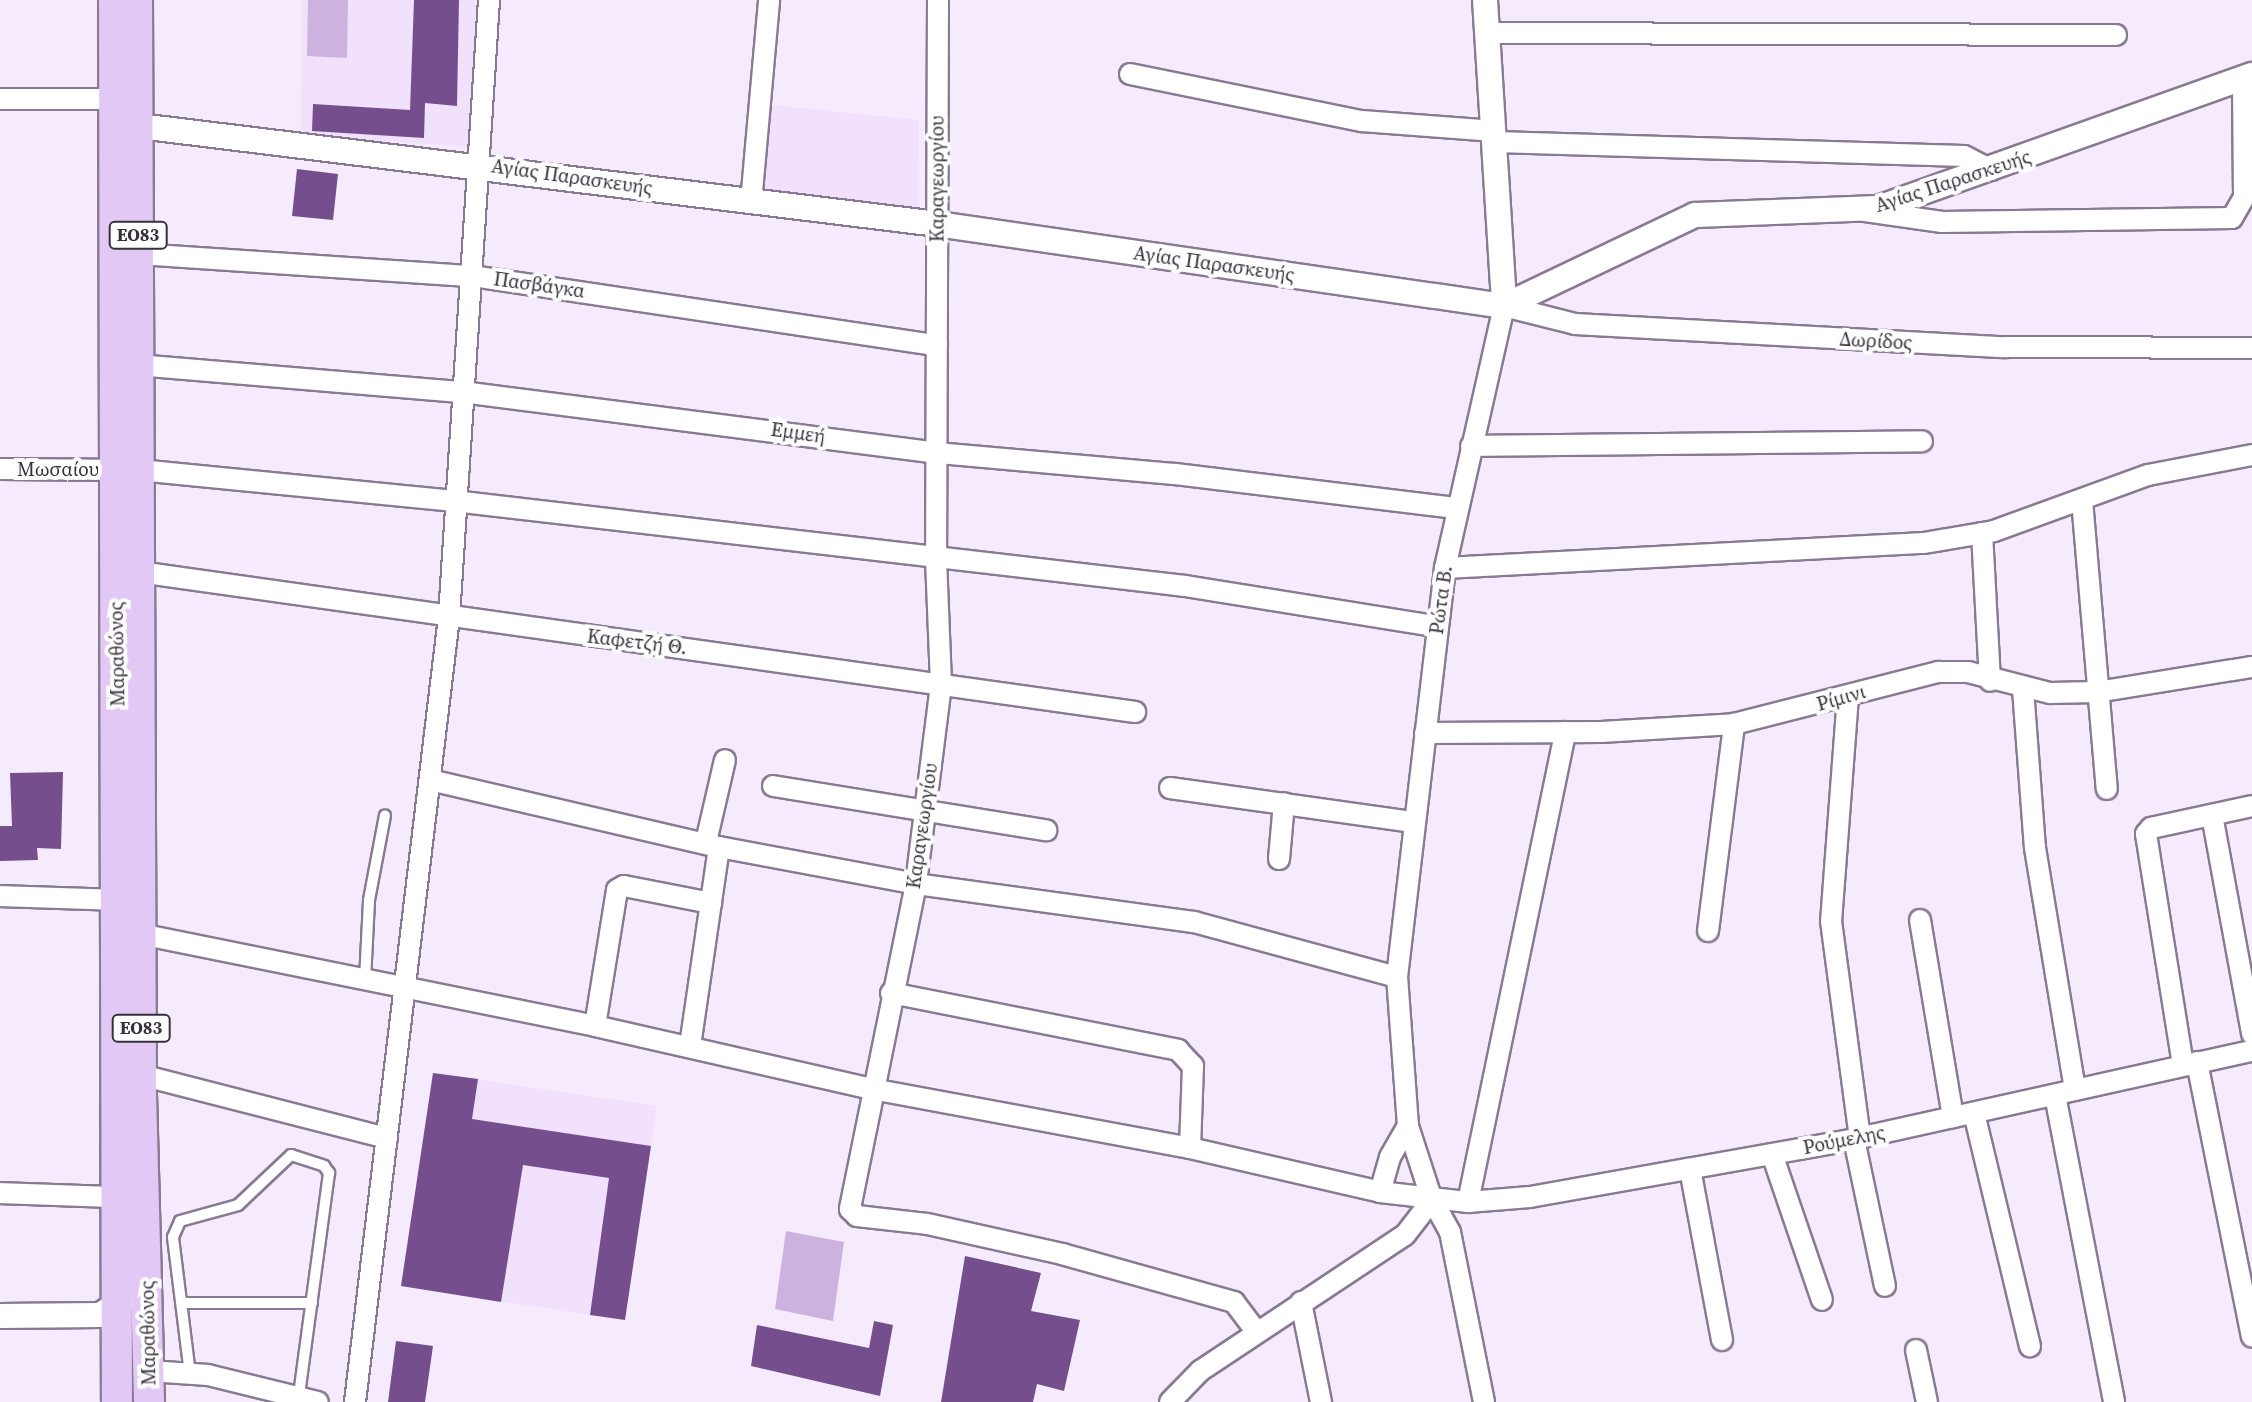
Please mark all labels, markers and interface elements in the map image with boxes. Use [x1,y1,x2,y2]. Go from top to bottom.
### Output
street label: Καραγεωργίου [925,116,949,242]
street label: Αγίας Παρασκευής [1872,144,2034,218]
street label: Αγίας Παρασκευής [490,154,654,200]
road number: ΕΟ83 [108,221,168,249]
street label: Αγίας Παρασκευής [1132,241,1296,287]
street label: Πασβάγκα [492,267,586,303]
street label: Δωρίδος [1839,327,1913,355]
street label: Εμμεή [769,417,827,449]
street label: Μωσαίου [17,457,99,481]
street label: Ρώτα Β. [1424,564,1458,636]
street label: Μαραθώνος [104,601,130,707]
street label: Καφετζή Θ. [586,624,688,660]
street label: Ρίμινι [1814,680,1868,716]
street label: Καραγεωργίου [901,762,943,890]
road number: ΕΟ83 [111,1014,171,1042]
street label: Ρούμελης [1801,1120,1887,1160]
street label: Μαραθώνος [135,1280,161,1386]

